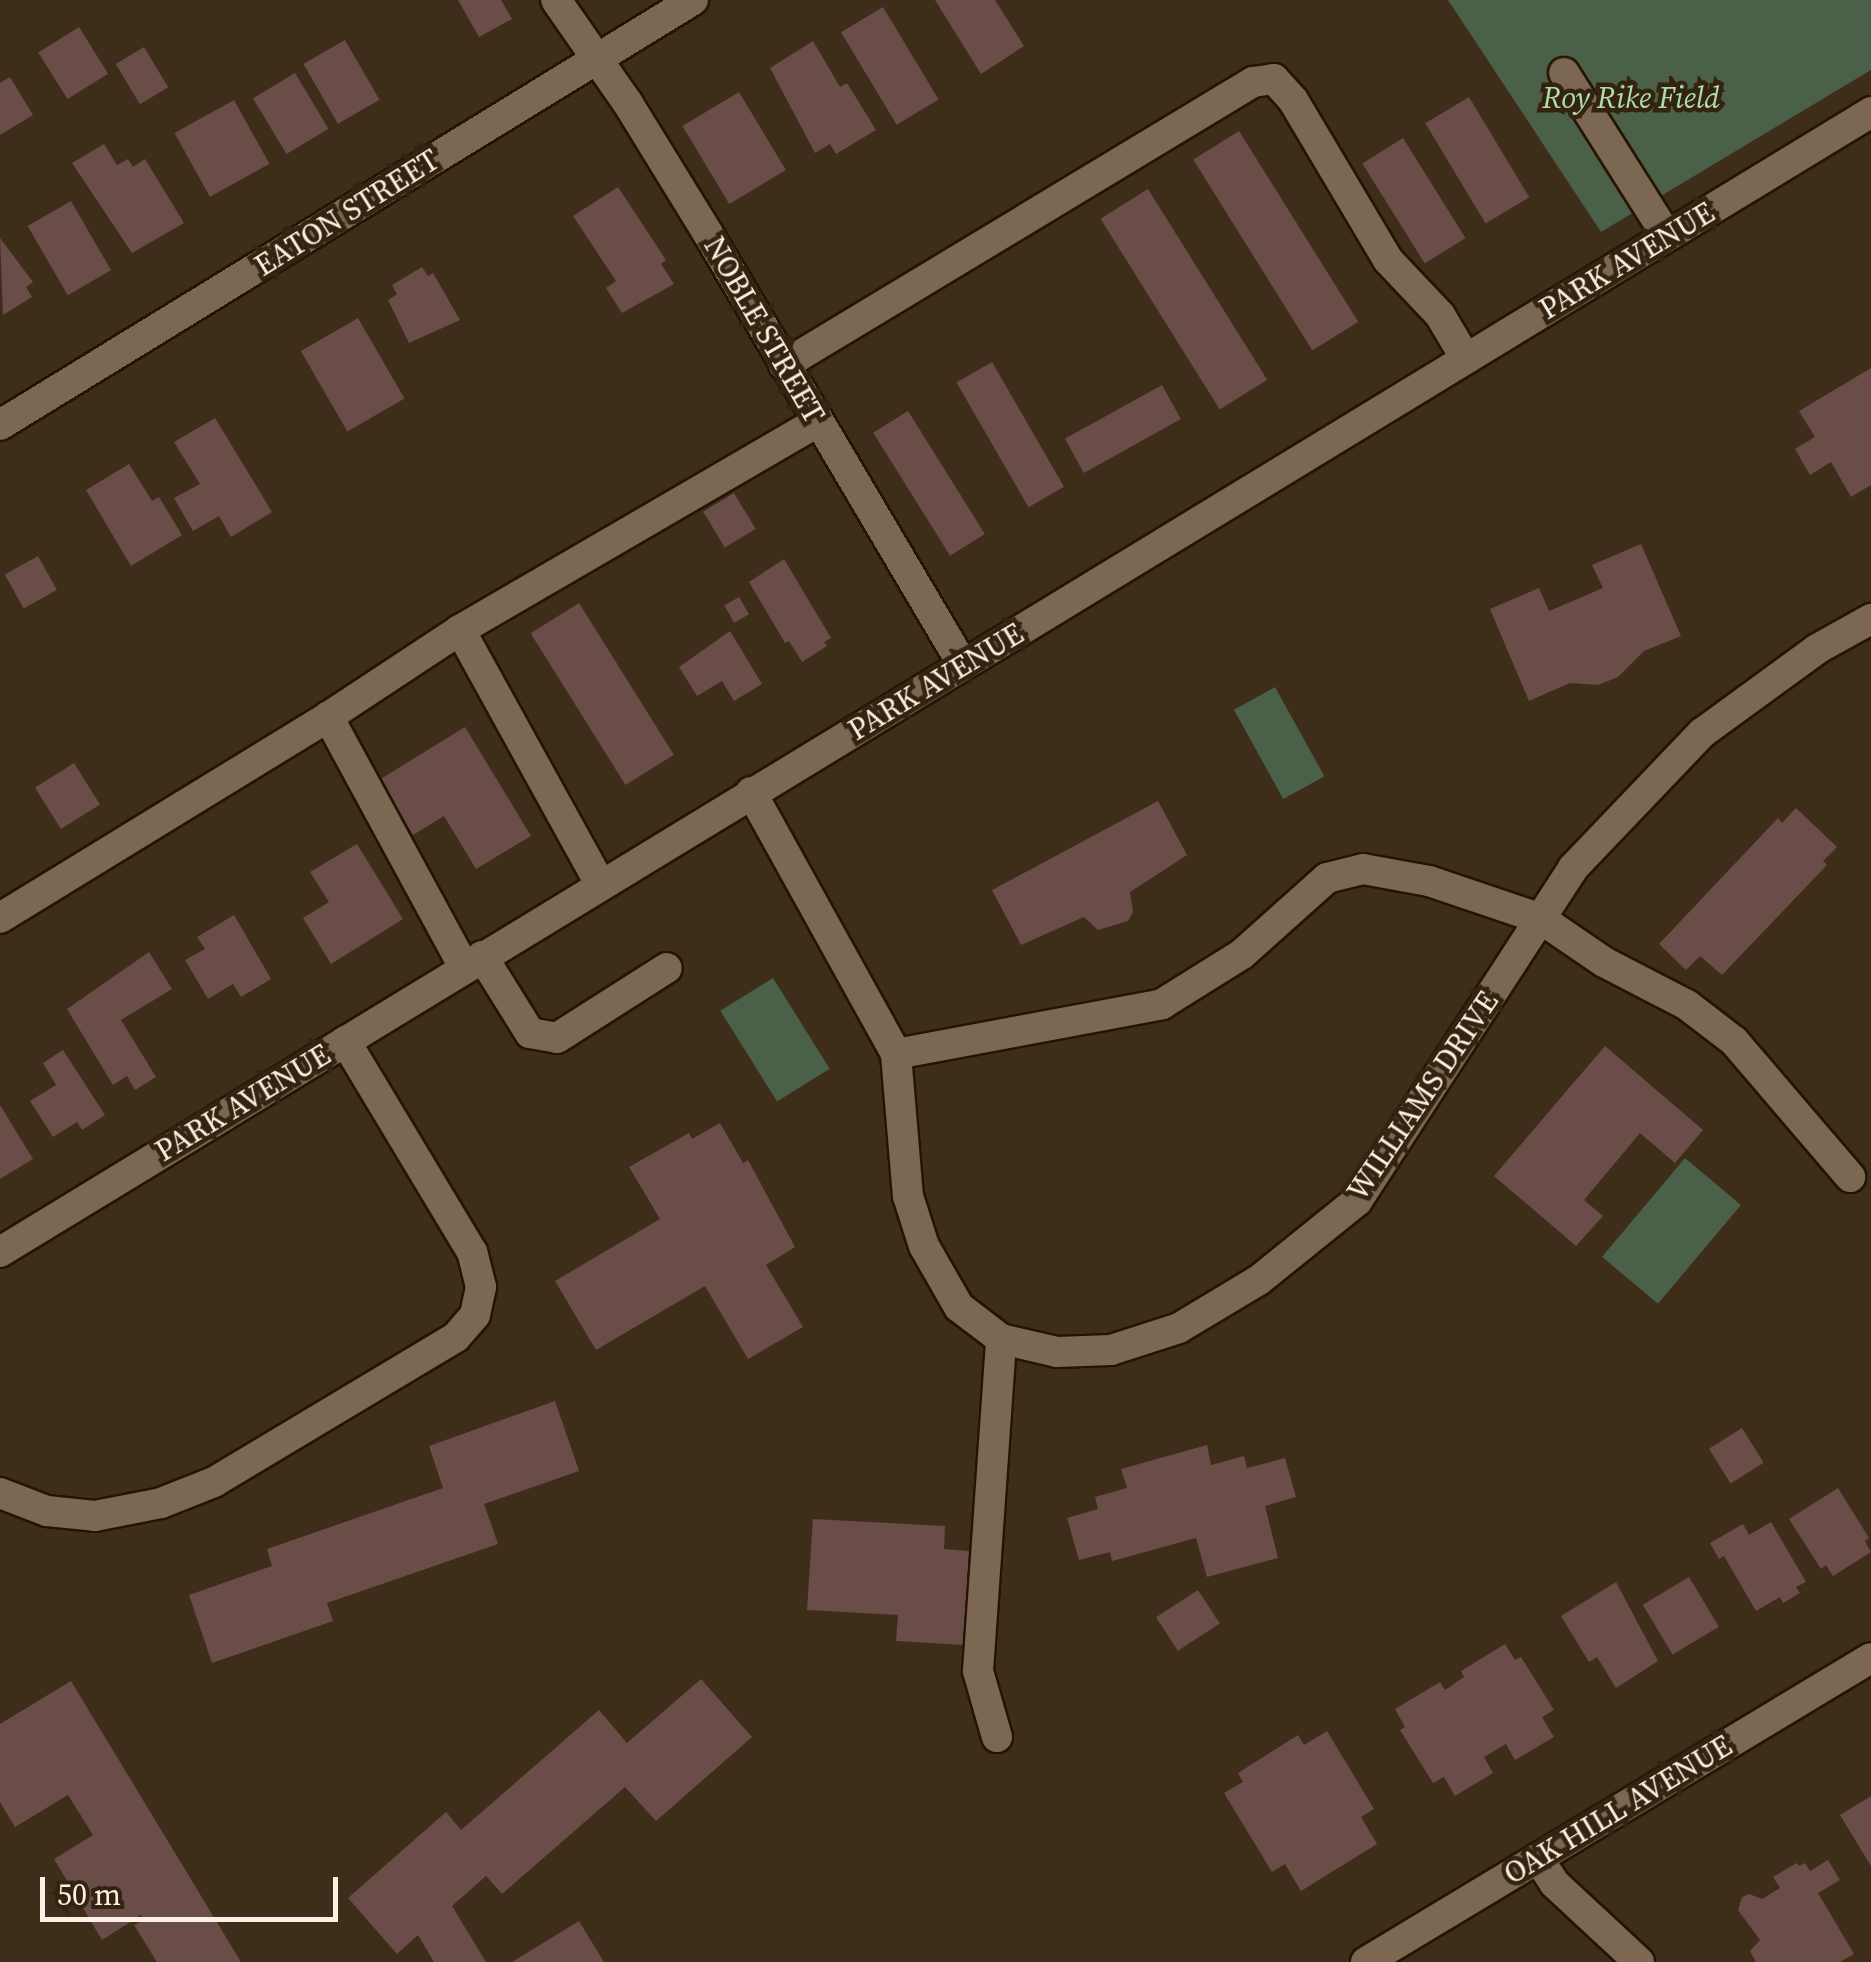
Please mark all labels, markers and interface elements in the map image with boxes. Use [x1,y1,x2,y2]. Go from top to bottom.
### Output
park label: Roy Rike Field [1542,80,1720,116]
street label: EATON STREET [248,142,446,284]
street label: PARK AVENUE [1533,195,1721,327]
street label: NOBLE STREET [696,230,832,430]
street label: PARK AVENUE [842,616,1030,748]
street label: WILLIAMS DRIVE [1340,985,1506,1207]
street label: PARK AVENUE [149,1037,337,1169]
street label: OAK HILL AVENUE [1498,1728,1738,1892]
scale bar [45,1857,342,1919]
text: 50 m [57,1874,121,1915]

